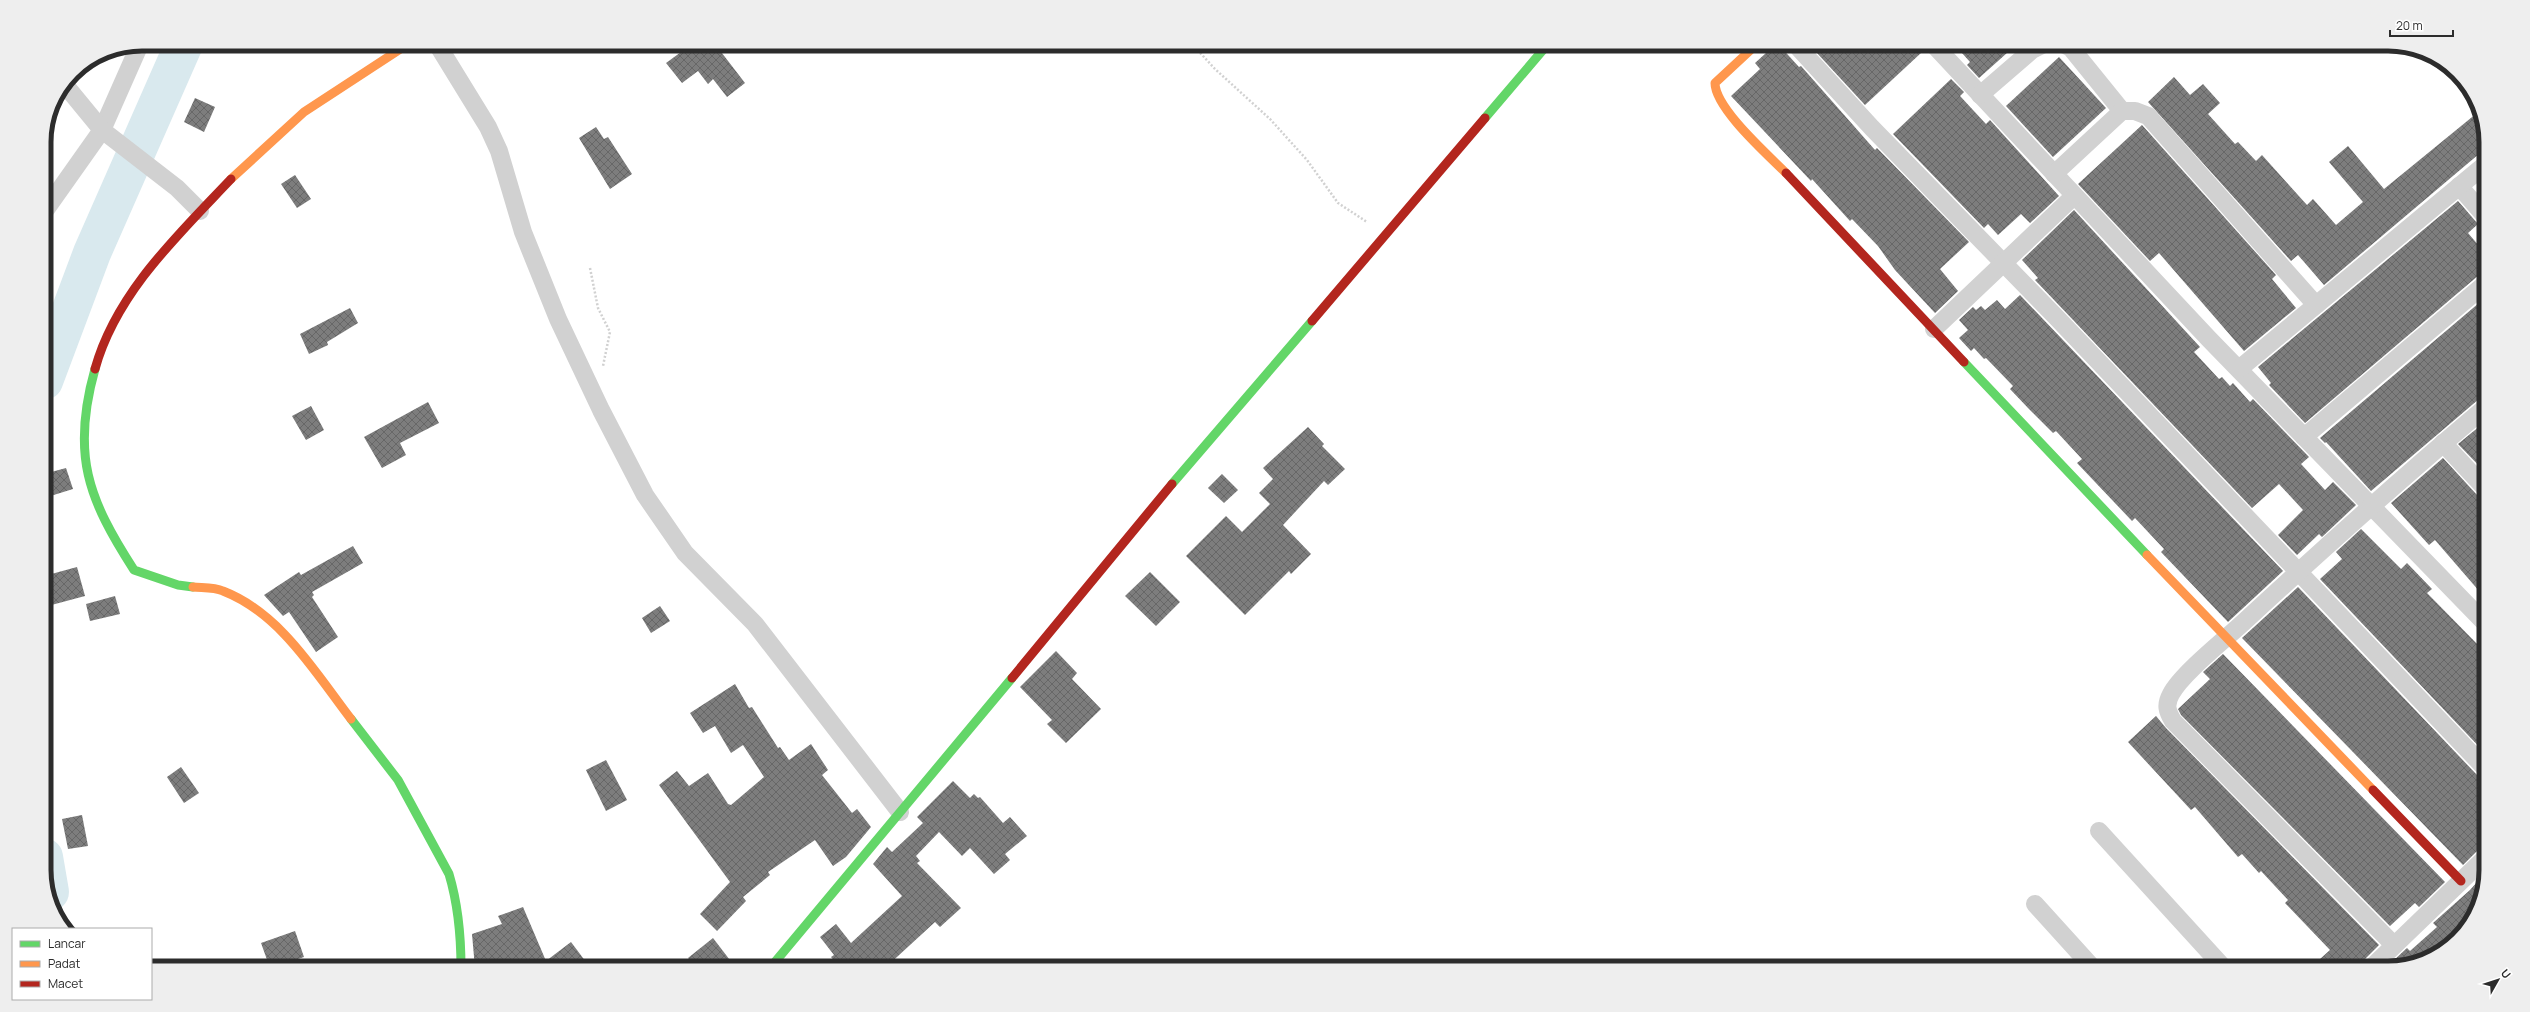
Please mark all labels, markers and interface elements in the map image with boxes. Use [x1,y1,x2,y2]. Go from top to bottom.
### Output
scale bar [2390,12,2453,38]
text: 20 m [2396,17,2423,34]
legend [12,928,152,1000]
text: Lancar [48,935,86,952]
text: Padat [48,955,80,972]
north arrow [2478,960,2518,1000]
text: U [2498,966,2515,981]
text: Macet [48,975,83,992]

